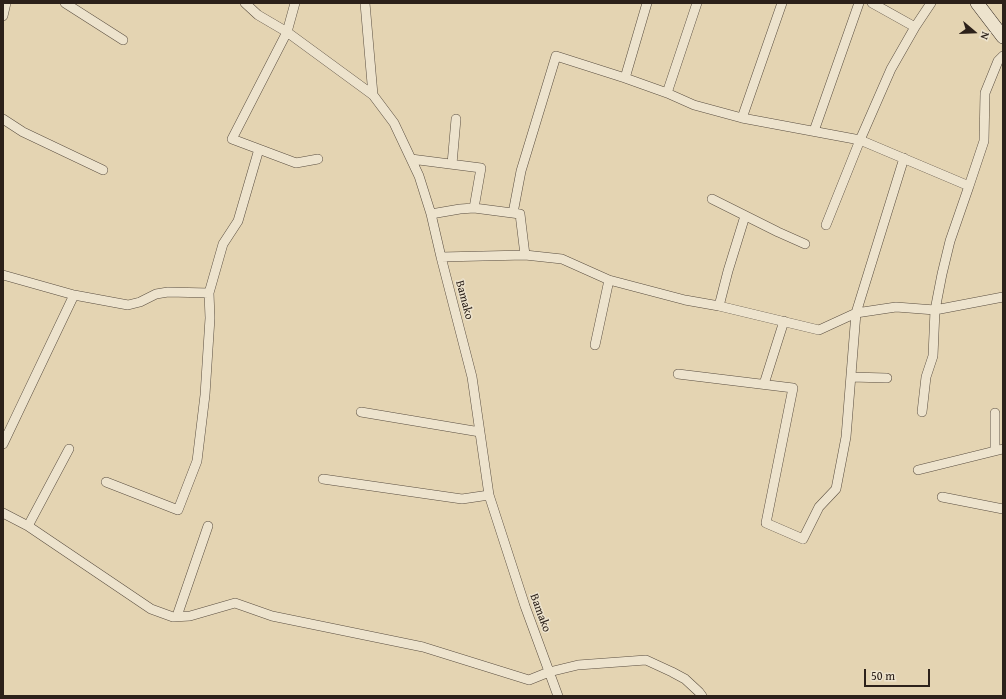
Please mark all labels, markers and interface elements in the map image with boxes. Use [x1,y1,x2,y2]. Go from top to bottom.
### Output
north arrow [954,12,994,52]
text: N [977,30,994,42]
street label: Bamako [452,279,476,321]
street label: Bamako [526,592,554,634]
scale bar [866,661,932,687]
text: 50 m [871,667,895,684]

